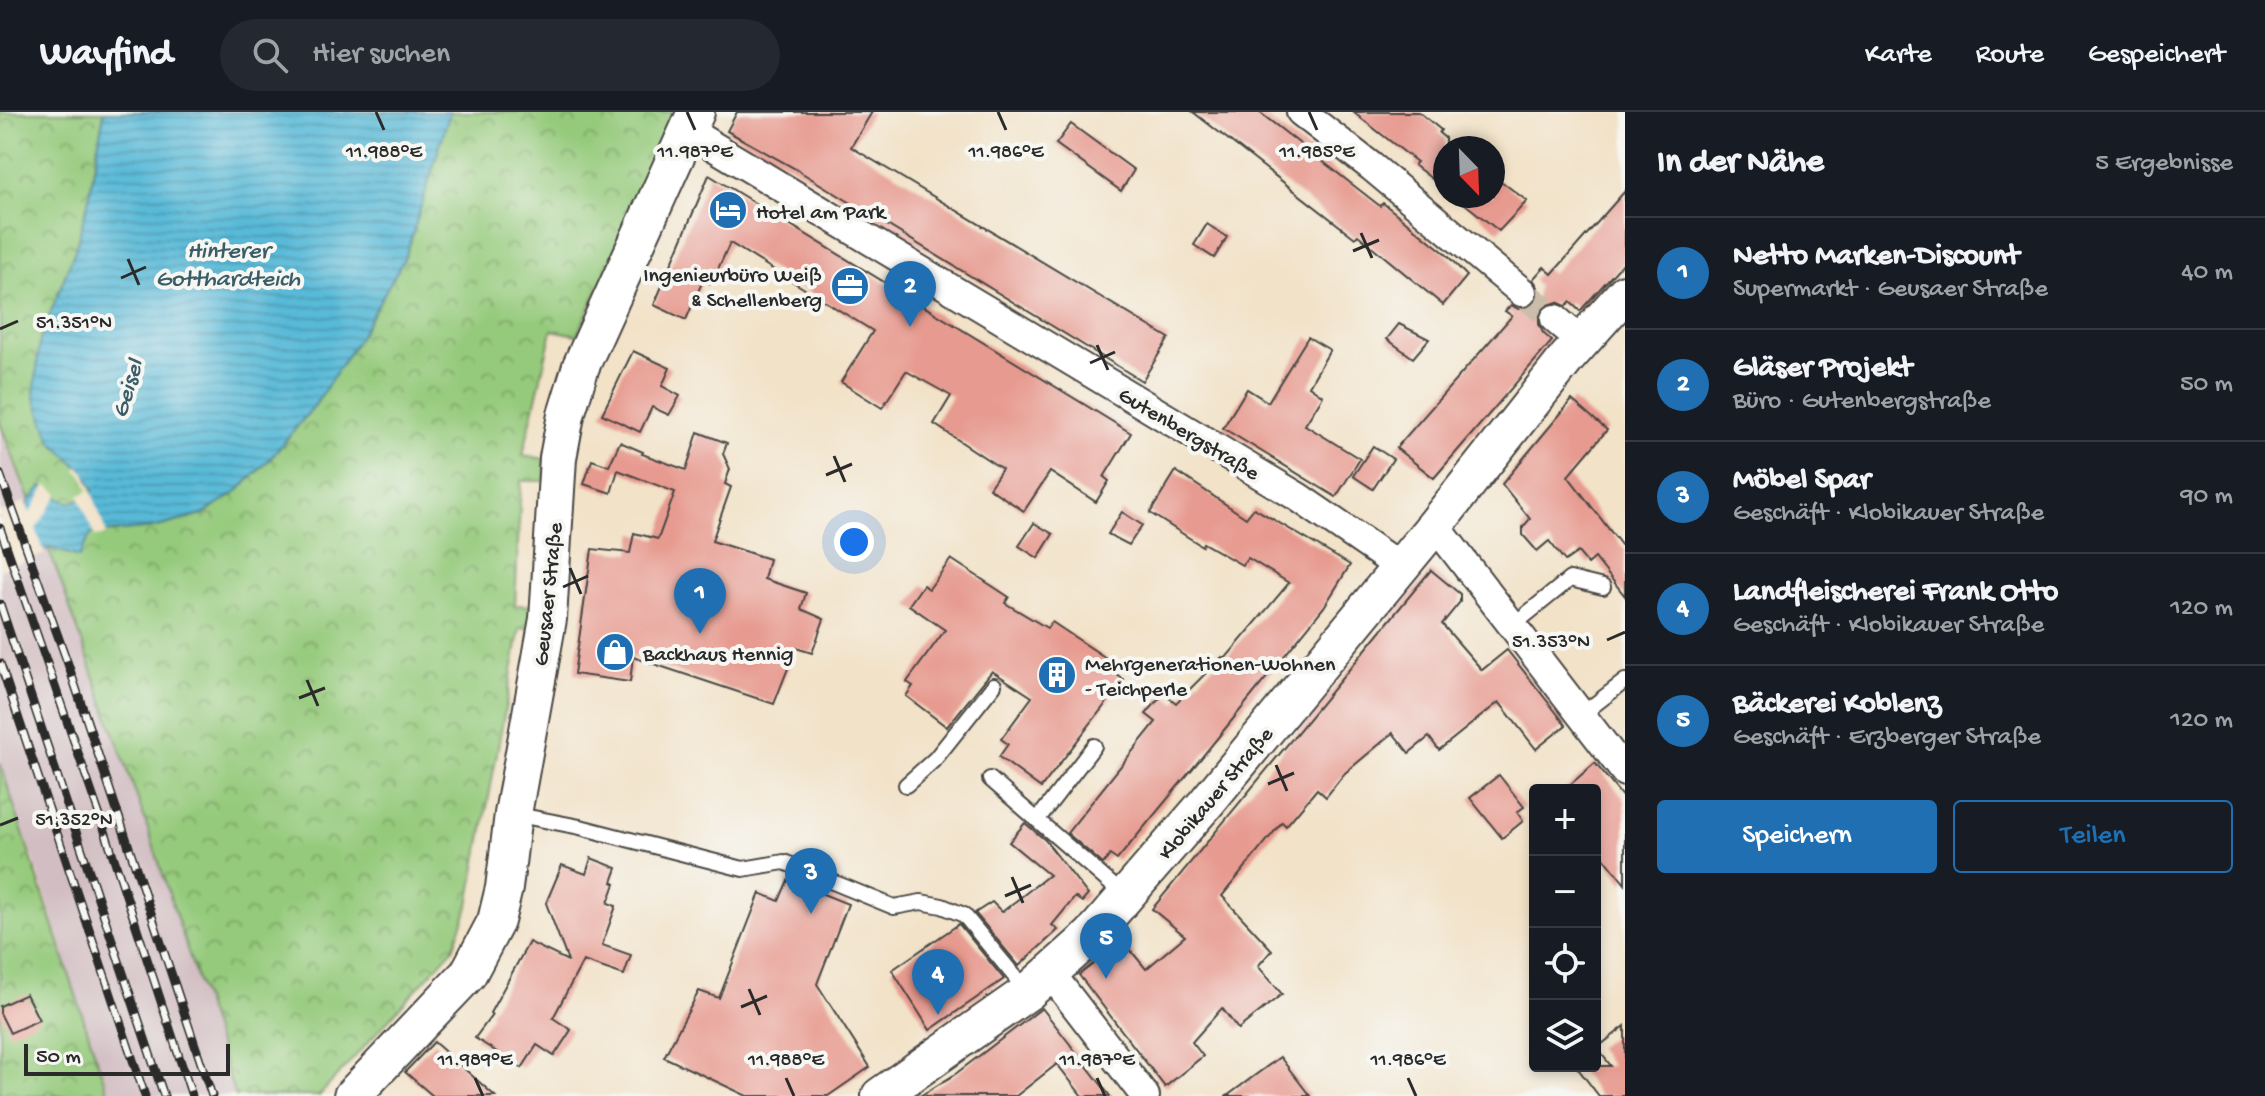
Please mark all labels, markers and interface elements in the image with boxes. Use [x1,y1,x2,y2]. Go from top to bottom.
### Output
search box [220,19,780,91]
text: Wayfind [40,33,172,77]
icon: search [248,33,292,77]
text: Hier suchen [312,38,450,73]
text: Karte [1865,39,1932,72]
text: Route [1976,39,2044,72]
text: Gespeichert [2088,39,2225,72]
north arrow [1433,136,1505,208]
text: 11.988°E [345,142,423,165]
text: 11.987°E [656,142,734,165]
text: 11.986°E [967,142,1045,165]
text: 11.985°E [1278,142,1356,165]
text: In der Nähe [1657,144,1824,184]
text: 5 Ergebnisse [2095,149,2233,180]
hotel icon: Hotel am Park [707,189,749,231]
place label: Hotel am Park [756,201,888,227]
water label: Hinterer Gotthardteich [156,238,301,295]
text: Netto Marken-Discount [1733,240,2019,275]
text: 1 [1678,258,1688,289]
text: 40 m [2181,258,2233,289]
pin: 2 [884,261,936,327]
place label: Ingenieurbüro Weiß & Schellenberg [643,264,822,315]
office icon: Ingenieurbüro Weiß & Schellenberg [829,265,871,307]
text: Supermarkt · Geusaer Straße [1733,275,2048,306]
text: 51.351°N [36,313,112,336]
text: Gläser Projekt [1733,352,1912,387]
water label: Geisel [107,355,152,422]
text: 2 [1677,370,1689,401]
text: 50 m [2180,370,2233,401]
street label: Gutenbergstraße [1113,383,1264,488]
text: Büro · Gutenbergstraße [1733,387,1991,418]
text: Möbel Spar [1733,464,1870,499]
text: 3 [1676,482,1690,513]
text: 90 m [2181,482,2233,513]
text: Geschäft · Klobikauer Straße [1733,499,2044,530]
street label: Geusaer Straße [530,521,571,667]
your location [834,522,874,562]
pin: 1 [674,568,726,634]
text: Landfleischerei Frank Otto [1733,576,2058,611]
text: 4 [1677,594,1689,625]
text: 120 m [2170,594,2233,625]
text: Geschäft · Klobikauer Straße [1733,611,2044,642]
shop icon: Backhaus Hennig [594,631,636,673]
text: 51.353°N [1512,632,1590,655]
place label: Backhaus Hennig [642,643,794,669]
place label: Mehrgenerationen-Wohnen - Teichperle [1085,653,1336,704]
building icon: Mehrgenerationen-Wohnen - Teichperle [1036,654,1078,696]
text: Bäckerei Koblenz [1733,688,1941,723]
text: 5 [1676,706,1690,737]
text: 120 m [2170,706,2233,737]
street label: Klobikauer Straße [1154,722,1281,866]
text: Geschäft · Erzberger Straße [1733,723,2041,754]
map controls [1529,784,1601,1072]
button: + [1529,784,1601,856]
button: Speichern [1657,800,1937,873]
button: Teilen [1953,800,2233,873]
text: 51.352°N [35,810,113,833]
pin: 3 [785,848,837,914]
button: − [1529,856,1601,928]
pin: 5 [1080,913,1132,979]
button: locate [1529,928,1601,1000]
pin: 4 [912,949,964,1015]
button: layers [1529,1000,1601,1072]
scale bar [24,1040,230,1076]
text: 50 m [36,1045,81,1071]
text: 11.989°E [437,1050,514,1073]
text: 11.988°E [747,1050,825,1073]
text: 11.987°E [1058,1050,1136,1073]
text: 11.986°E [1369,1050,1447,1073]

